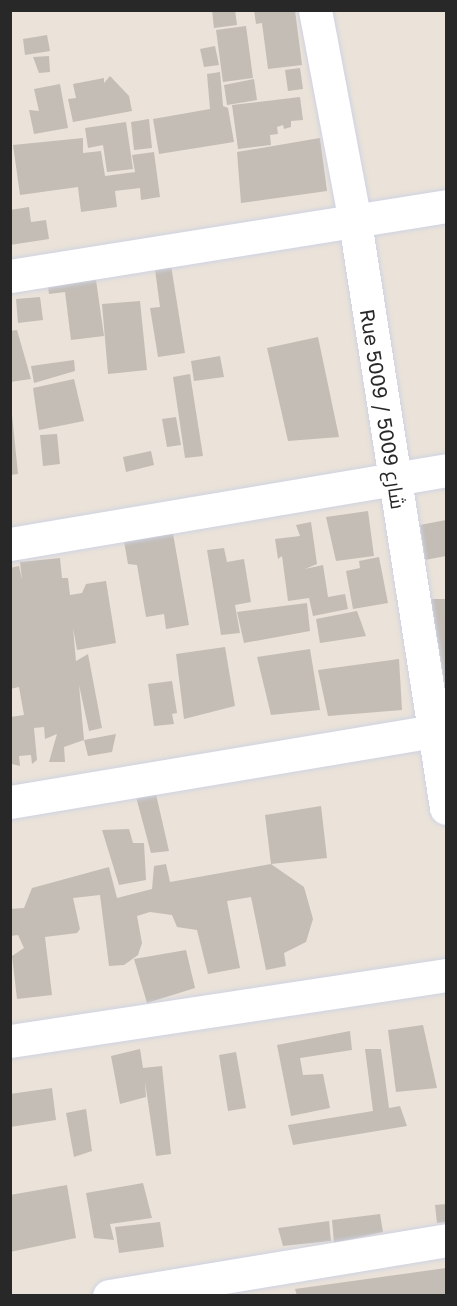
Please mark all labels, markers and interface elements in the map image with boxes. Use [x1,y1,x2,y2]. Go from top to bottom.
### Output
street label: Rue 5009 / شارع 5009 [355,307,411,511]

